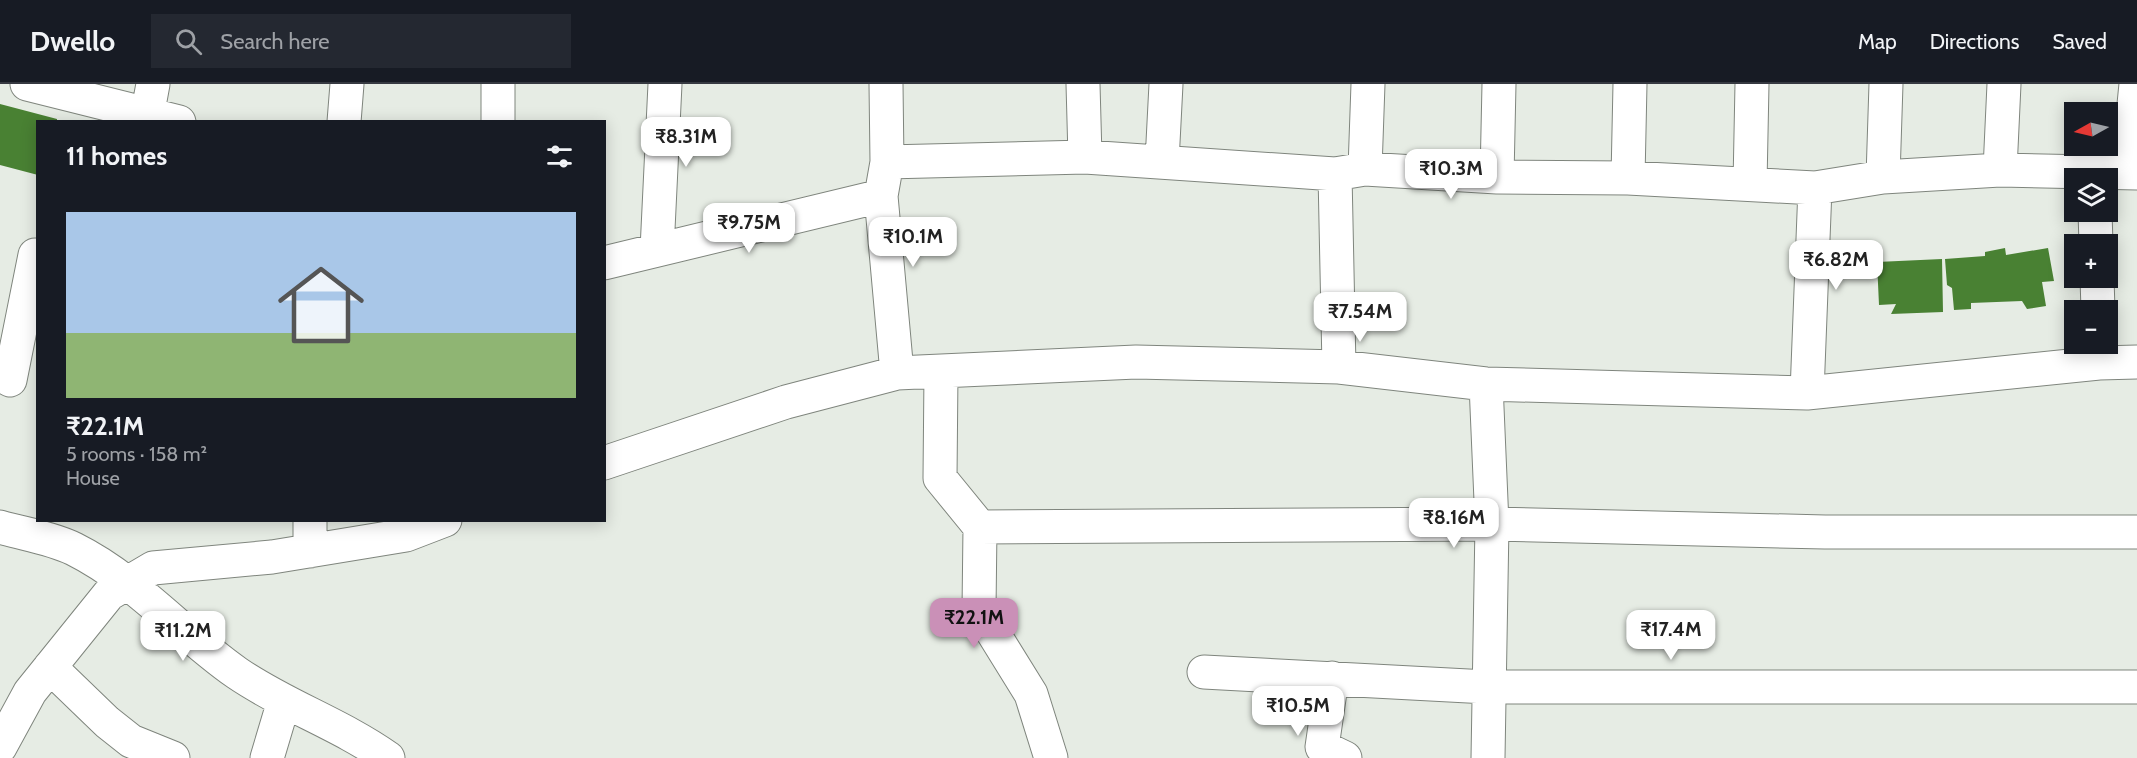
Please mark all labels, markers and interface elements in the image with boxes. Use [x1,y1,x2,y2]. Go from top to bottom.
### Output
search box [151,14,571,68]
text: Dwello [30,24,115,58]
icon: search [172,25,205,58]
text: Search here [220,28,330,55]
text: Map [1858,29,1897,54]
text: Directions [1930,29,2019,54]
text: Saved [2052,29,2107,54]
north arrow [2064,102,2118,156]
map controls [2064,102,2118,354]
pin: ₹8.31M [637,117,735,168]
text: ₹8.31M [655,124,717,148]
text: 11 homes [66,140,167,172]
icon: filters [543,140,576,173]
pin: ₹10.3M [1402,149,1500,200]
text: ₹10.3M [1419,156,1483,180]
button: layers [2064,168,2118,222]
pin: ₹9.75M [700,203,798,254]
text: ₹9.75M [717,210,781,234]
pin: ₹10.1M [864,217,962,268]
text: ₹10.1M [883,224,943,248]
button: + [2064,234,2118,288]
pin: ₹6.82M [1787,240,1885,291]
text: ₹6.82M [1803,247,1869,271]
icon: home [267,251,375,359]
pin: ₹7.54M [1311,292,1409,343]
text: ₹7.54M [1328,299,1392,323]
button: − [2064,300,2118,354]
text: ₹22.1M [66,410,144,442]
text: 5 rooms · 158 m² [66,442,207,466]
text: House [66,466,120,490]
pin: ₹8.16M [1405,498,1503,549]
text: ₹8.16M [1423,505,1485,529]
pin: ₹22.1M [925,598,1023,649]
text: ₹22.1M [944,605,1004,629]
pin: ₹17.4M [1622,610,1720,661]
pin: ₹11.2M [134,611,232,662]
text: ₹17.4M [1640,617,1702,641]
text: ₹11.2M [154,618,212,642]
pin: ₹10.5M [1249,686,1347,737]
text: ₹10.5M [1266,693,1330,717]

